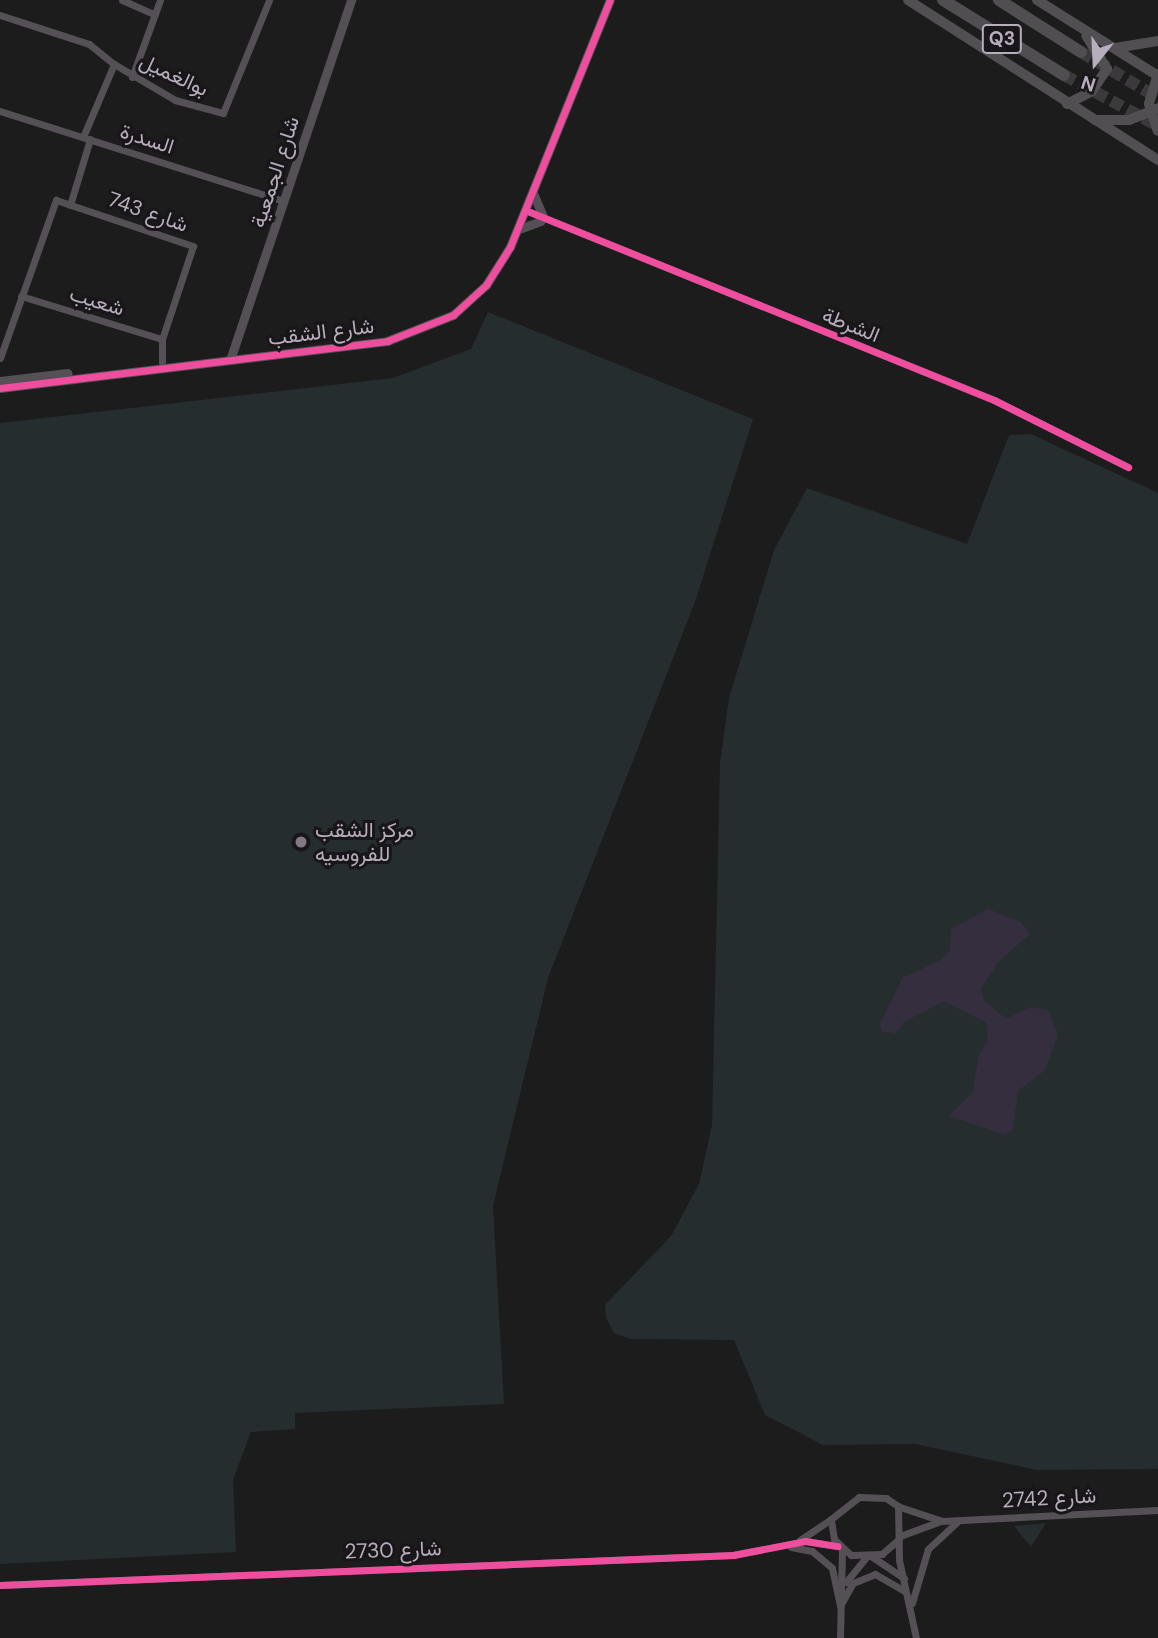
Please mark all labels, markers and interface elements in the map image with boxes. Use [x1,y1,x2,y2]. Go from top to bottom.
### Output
road number: Q3 [981,23,1023,54]
north arrow [1060,28,1130,98]
street label: بوالغميل [136,48,212,102]
text: N [1078,69,1099,97]
street label: شارع الجمعية [245,113,305,231]
street label: السدرة [117,118,177,160]
street label: شارع 743 [105,187,191,237]
street label: شعيب [67,281,127,321]
street label: الشرطة [819,302,883,348]
street label: شارع الشقب [267,313,375,351]
place label: مركز الشقب للفروسيه [315,817,414,867]
marker: مركز الشقب للفروسيه [293,834,309,850]
street label: شارع 2742 [1001,1483,1097,1513]
street label: شارع 2730 [344,1536,442,1564]

